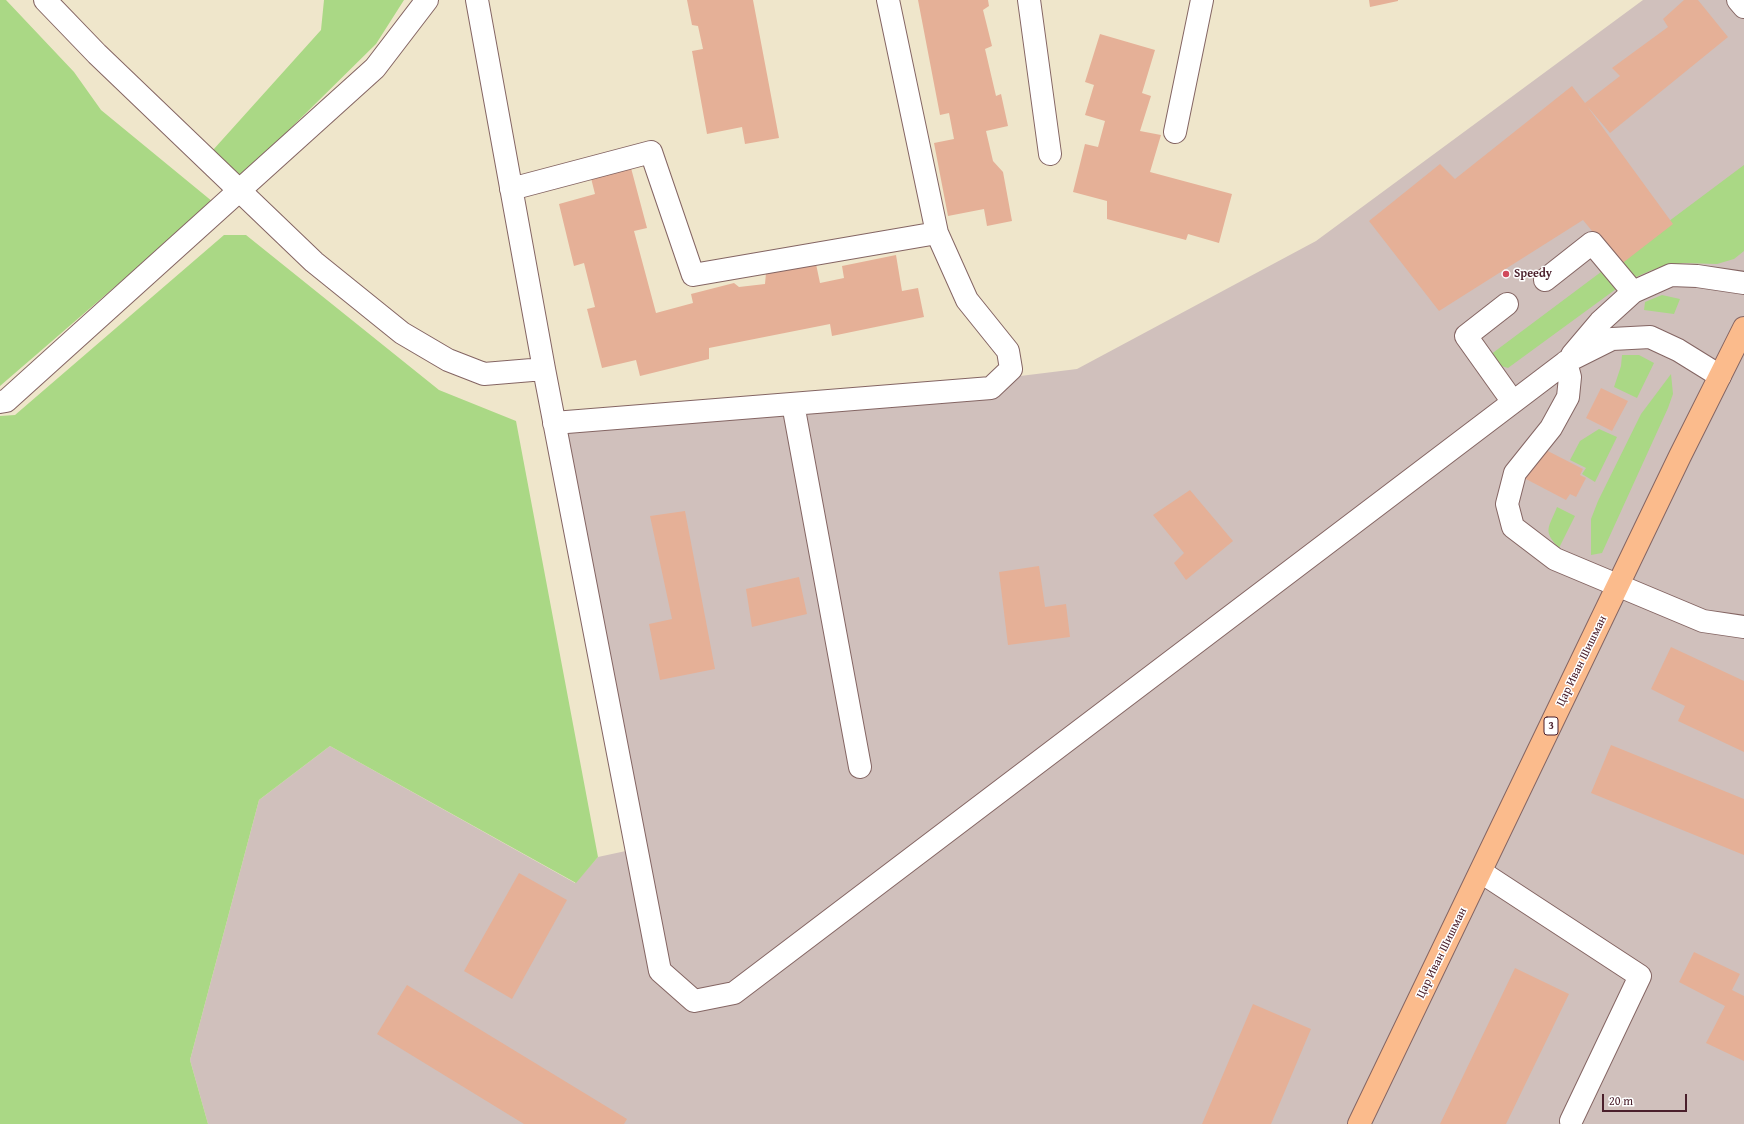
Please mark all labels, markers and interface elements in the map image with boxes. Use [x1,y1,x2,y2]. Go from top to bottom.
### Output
place label: Speedy [1514,267,1552,281]
marker: Speedy [1501,269,1511,279]
street label: Цар Иван Шишман [1554,613,1610,709]
road number: 3 [1544,717,1558,735]
street label: Цар Иван Шишман [1414,905,1470,1001]
scale bar [1604,1086,1689,1112]
text: 20 m [1609,1092,1633,1109]

